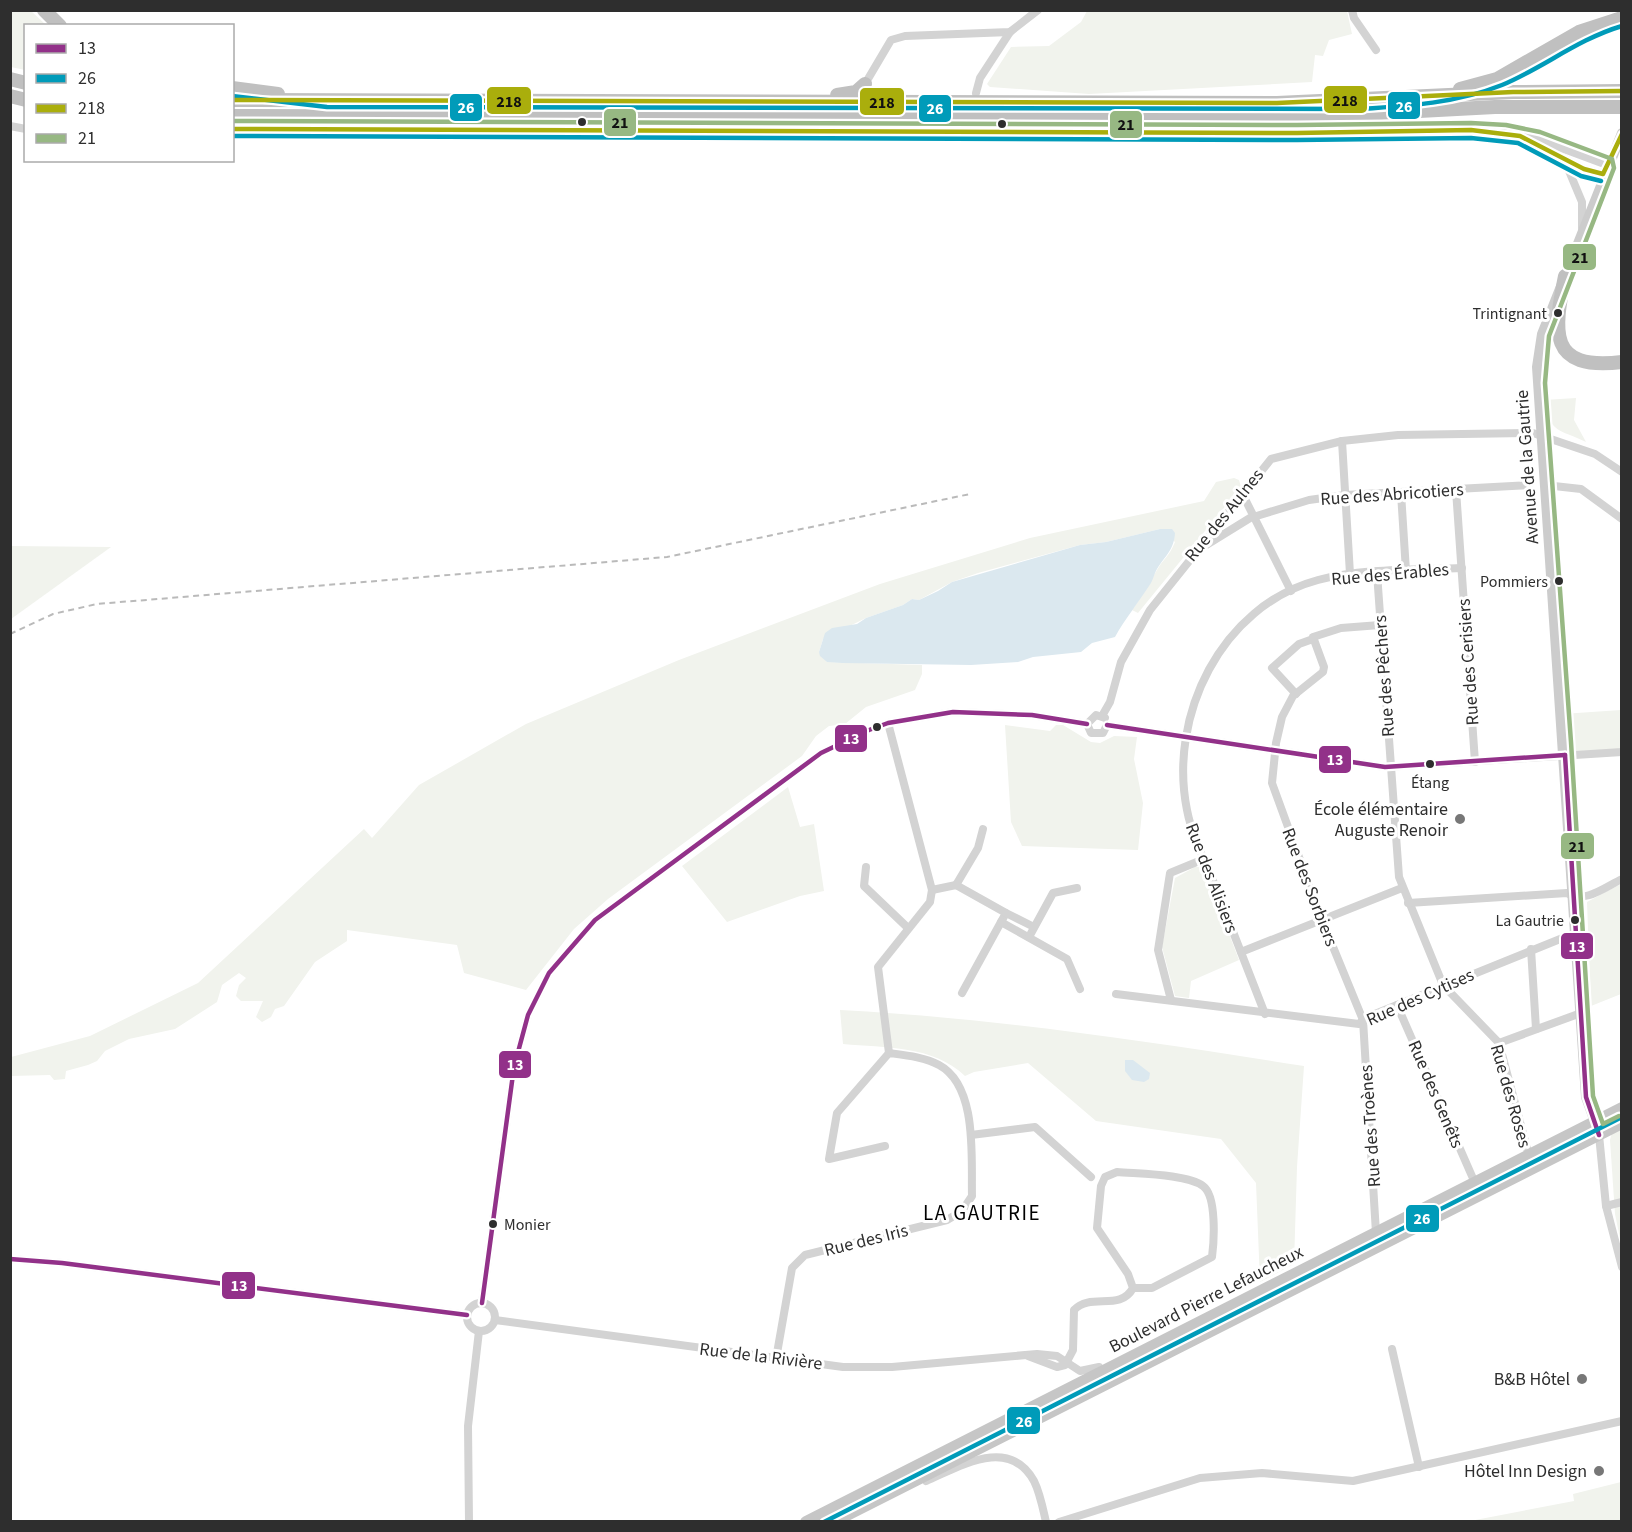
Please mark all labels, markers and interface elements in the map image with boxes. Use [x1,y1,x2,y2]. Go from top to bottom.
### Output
legend [24,24,234,162]
text: 13 [78,36,96,61]
text: 26 [78,66,96,91]
line badge: 218 [1323,85,1368,114]
line badge: 218 [486,86,532,115]
line badge: 218 [859,87,905,116]
text: 218 [1332,90,1358,112]
text: 218 [496,91,522,113]
line badge: 26 [1387,91,1421,120]
text: 218 [869,92,895,114]
line badge: 26 [449,93,483,122]
line badge: 26 [918,94,952,123]
text: 218 [78,96,105,121]
text: 26 [1396,96,1412,118]
text: 26 [458,97,474,119]
text: 26 [927,98,943,120]
line badge: 21 [603,108,637,137]
line badge: 21 [1109,110,1143,139]
text: 21 [612,112,628,134]
text: 21 [1118,114,1134,136]
unlabelled marker [576,116,588,128]
unlabelled marker [996,118,1008,130]
text: 21 [78,126,96,151]
line badge: 21 [1562,243,1597,271]
text: 21 [1572,247,1588,269]
place label: Trintignant [1473,303,1548,325]
marker: Trintignant [1552,307,1564,319]
street label: Avenue de la Gautrie [1510,389,1545,545]
street label: Rue des Aulnes [1179,464,1270,567]
street label: Rue des Abricotiers [1320,477,1464,512]
street label: Rue des Érables [1330,557,1450,592]
place label: Pommiers [1480,571,1548,593]
marker: Pommiers [1553,575,1565,587]
street label: Rue des Cerisiers [1452,598,1485,726]
street label: Rue des Pêchers [1368,614,1401,738]
unlabelled marker [871,721,883,733]
line badge: 13 [834,724,868,753]
text: 13 [843,728,859,750]
line badge: 13 [1318,745,1352,774]
text: 13 [1327,749,1343,771]
marker: Étang [1424,758,1436,770]
place label: Étang [1411,772,1449,794]
place label: École élémentaire Auguste Renoir [1314,797,1449,843]
marker: École élémentaire Auguste Renoir [1453,812,1467,826]
street label: Rue des Alisiers [1179,820,1244,937]
street label: Rue des Sorbiers [1275,824,1344,950]
line badge: 21 [1560,832,1595,860]
text: 21 [1569,836,1585,858]
place label: La Gautrie [1495,910,1564,932]
marker: La Gautrie [1569,914,1581,926]
line badge: 13 [1560,932,1594,960]
text: 13 [1569,936,1585,958]
street label: Rue des Cytises [1362,963,1478,1032]
street label: Rue des Genêts [1402,1037,1469,1152]
street label: Rue des Roses [1484,1042,1537,1151]
line badge: 13 [498,1050,532,1079]
text: 13 [507,1054,523,1076]
street label: Rue des Troènes [1354,1064,1387,1188]
district label: LA GAUTRIE [923,1198,1041,1228]
line badge: 26 [1405,1204,1440,1233]
text: 26 [1414,1208,1430,1230]
place label: Monier [504,1214,551,1236]
marker: Monier [487,1218,499,1230]
street label: Rue des Iris [822,1218,911,1263]
street label: Boulevard Pierre Lefaucheux [1105,1240,1308,1359]
line badge: 13 [221,1271,256,1300]
text: 13 [231,1275,247,1297]
street label: Rue de la Rivière [698,1337,824,1376]
place label: B&B Hôtel [1494,1367,1570,1392]
marker: B&B Hôtel [1575,1372,1589,1386]
line badge: 26 [1006,1406,1041,1435]
text: 26 [1016,1411,1032,1433]
place label: Hôtel Inn Design [1464,1459,1587,1484]
marker: Hôtel Inn Design [1592,1464,1606,1478]

